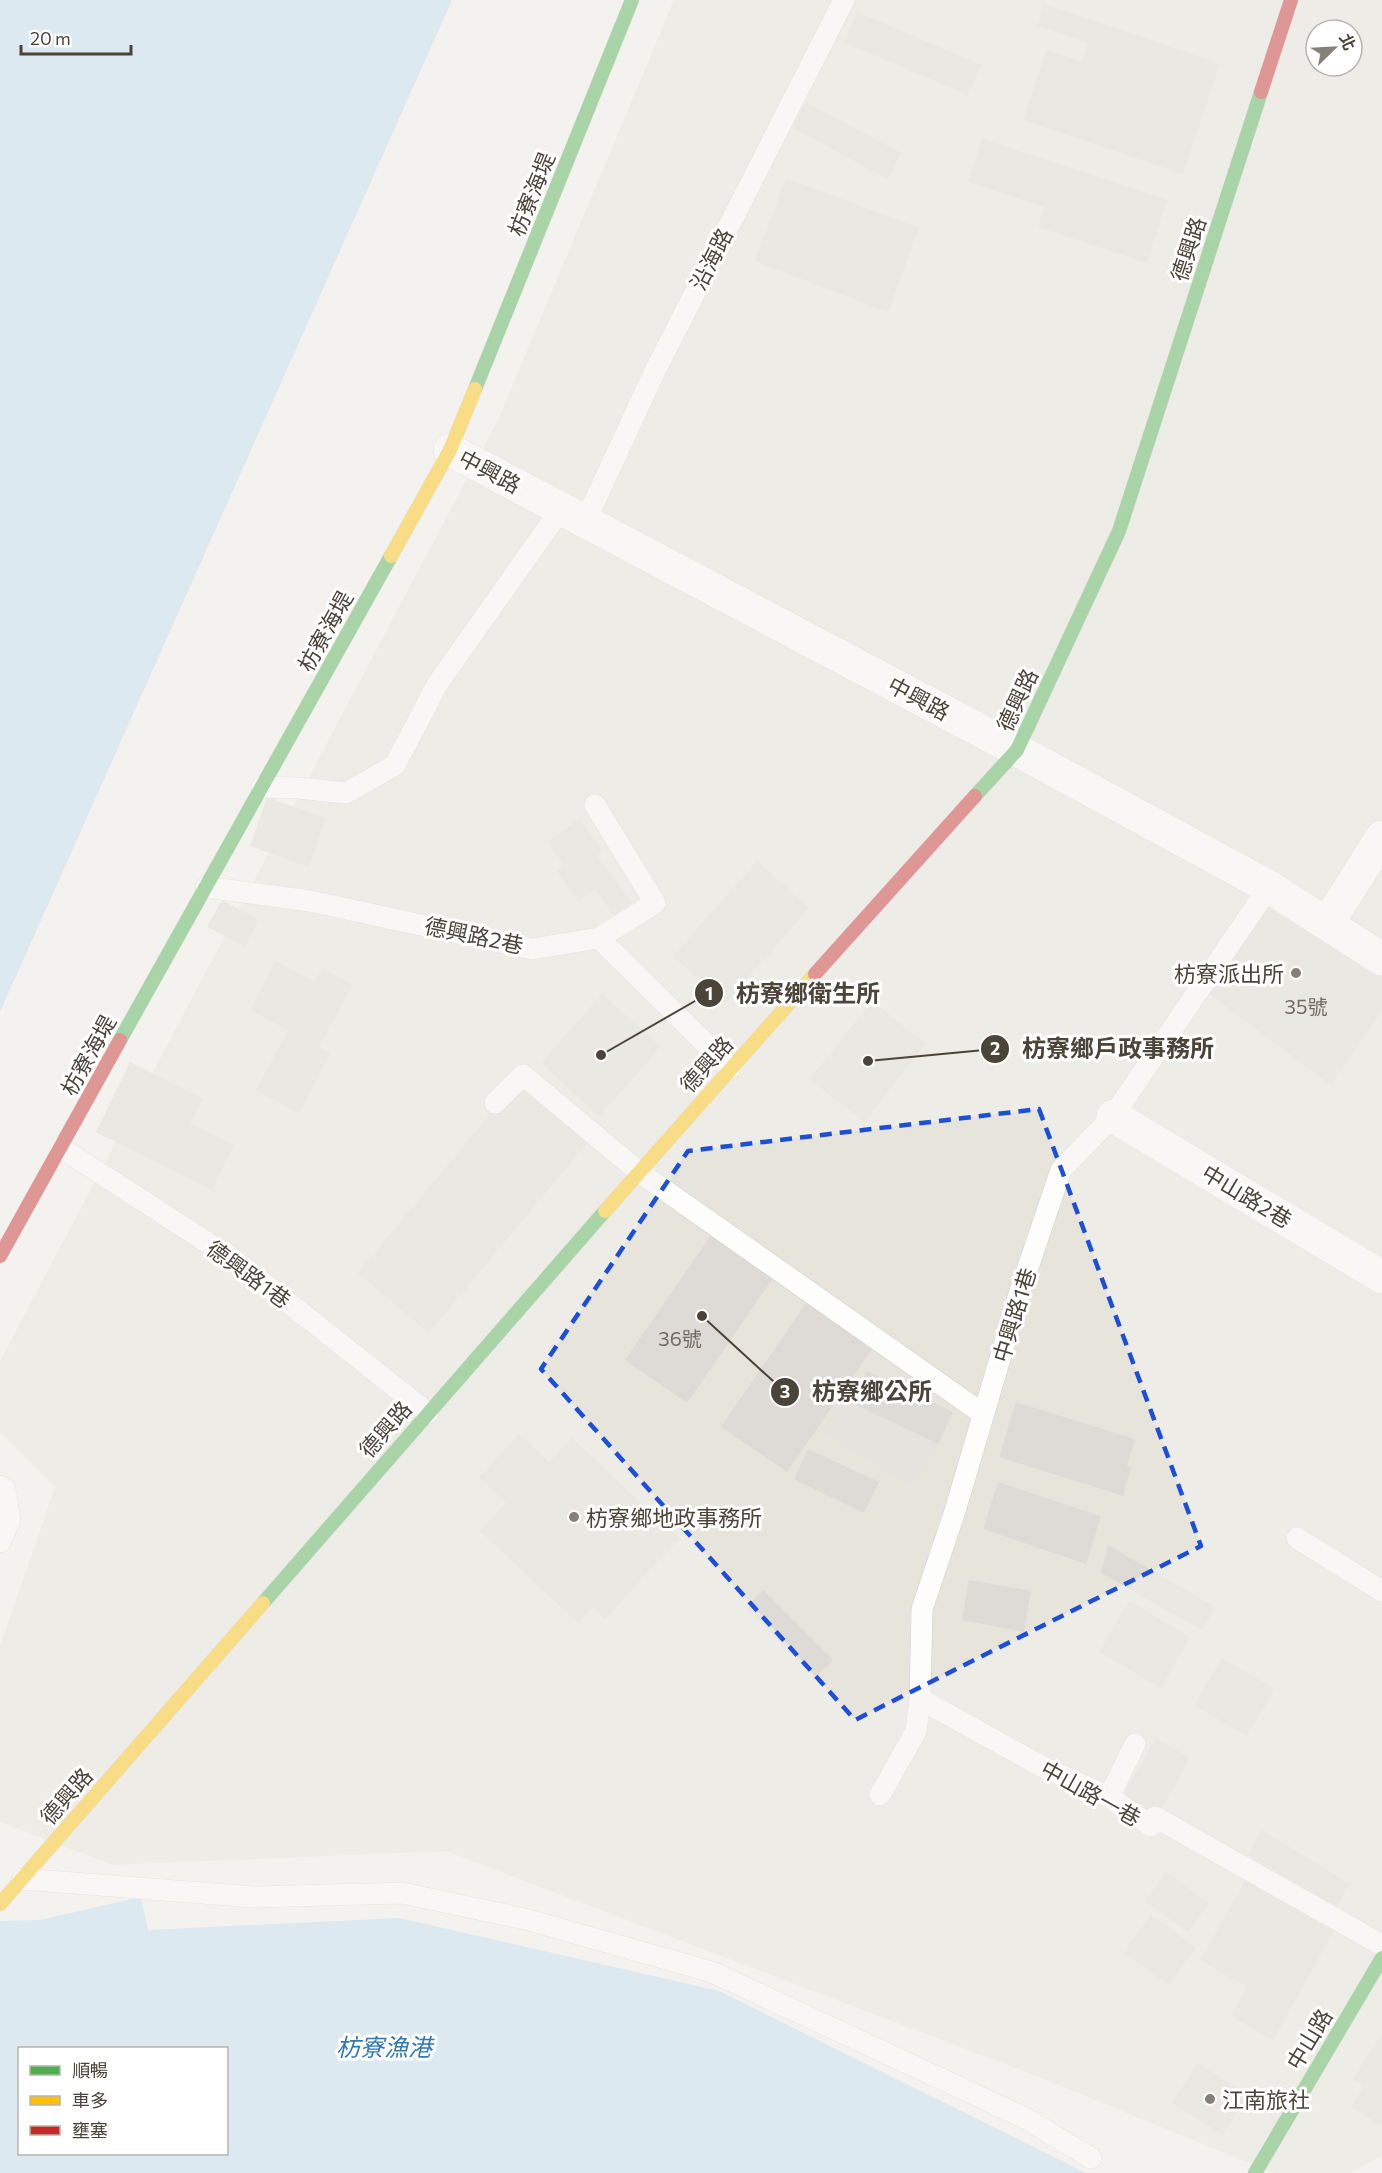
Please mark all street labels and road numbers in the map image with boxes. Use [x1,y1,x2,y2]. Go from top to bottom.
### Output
street label: 枋寮海堤 [502,148,560,240]
street label: 德興路 [1165,213,1211,285]
street label: 沿海路 [684,223,738,295]
street label: 中興路 [455,444,525,498]
street label: 枋寮海堤 [292,586,358,676]
street label: 德興路 [991,664,1043,736]
street label: 中興路 [884,671,954,725]
street label: 德興路2巷 [422,911,526,959]
street label: 枋寮海堤 [55,1010,121,1100]
street label: 德興路 [674,1030,738,1098]
street label: 中山路2巷 [1197,1159,1297,1233]
street label: 德興路1巷 [202,1234,296,1314]
street label: 中興路1巷 [987,1264,1041,1366]
street label: 德興路 [353,1395,417,1463]
street label: 中山路一巷 [1036,1755,1146,1831]
street label: 德興路 [34,1762,98,1830]
street label: 中山路 [1280,2004,1338,2074]

